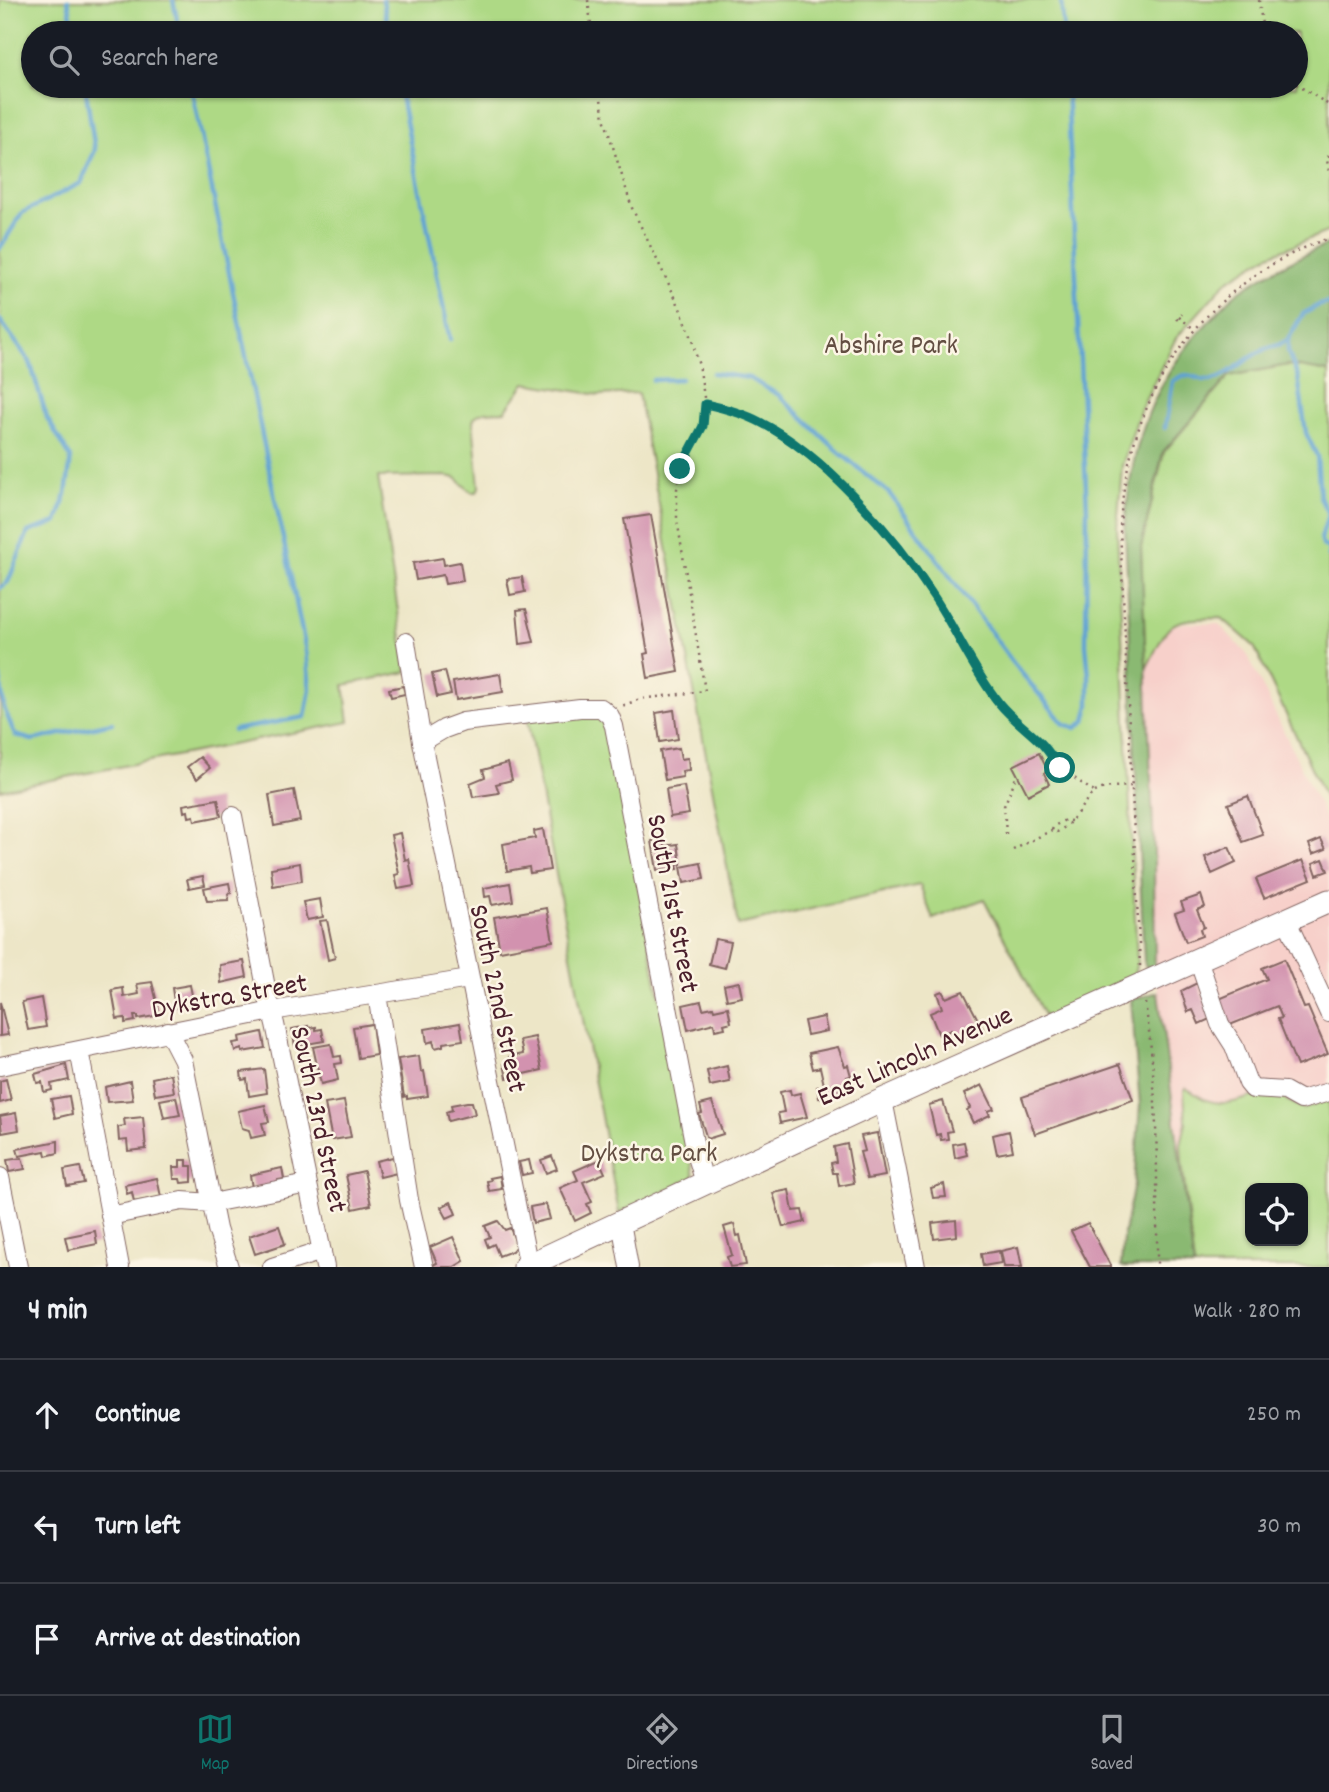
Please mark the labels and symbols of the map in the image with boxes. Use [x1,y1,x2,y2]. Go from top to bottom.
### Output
park label: Abshire Park [824,328,958,368]
route end [664,453,695,484]
route start [1044,752,1075,783]
street label: South 21st Street [633,811,707,997]
street label: South 22nd Street [456,901,535,1097]
street label: Dykstra Street [149,966,311,1032]
street label: East Lincoln Avenue [812,998,1020,1120]
street label: South 23rd Street [277,1023,355,1217]
park label: Dykstra Park [580,1136,718,1176]

